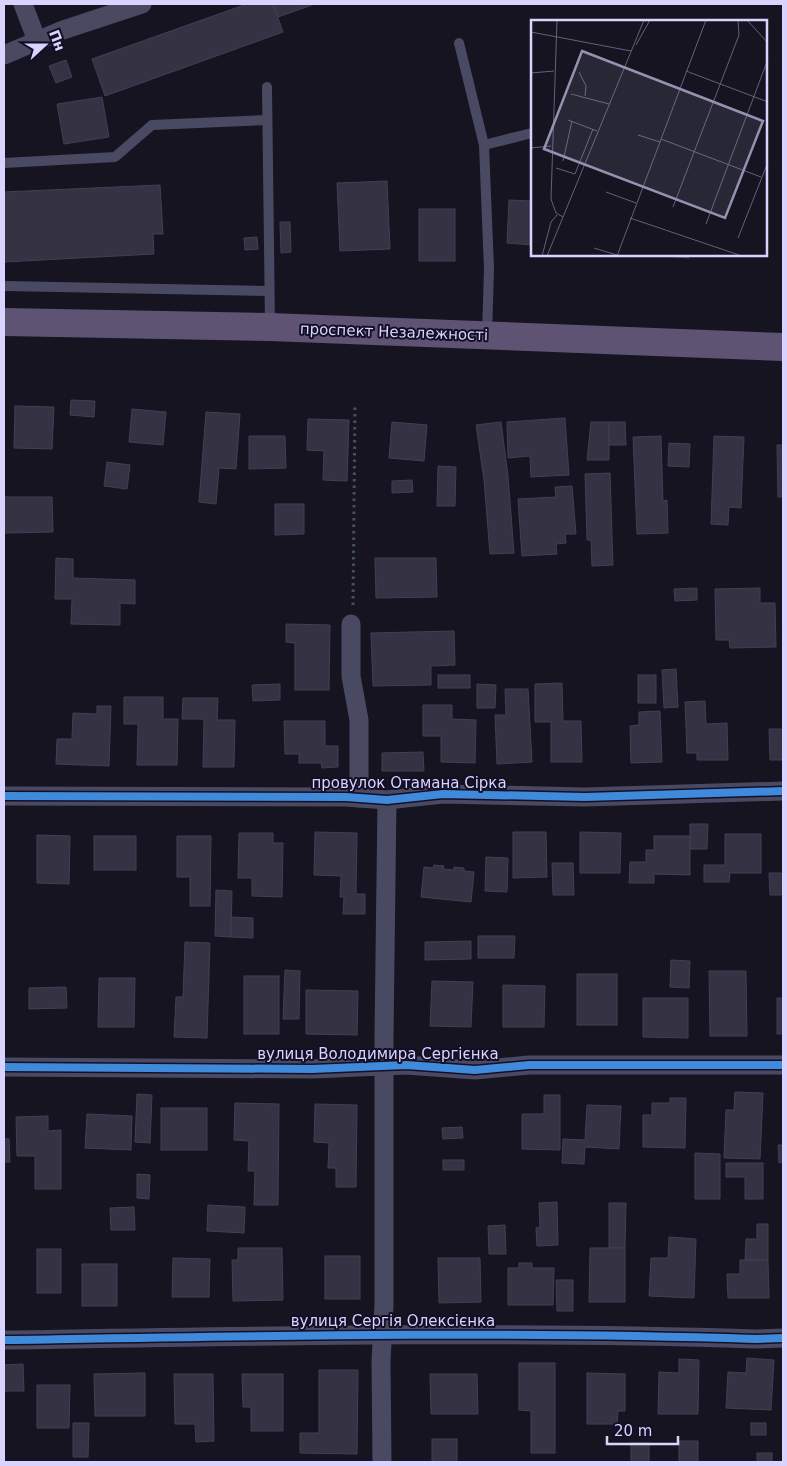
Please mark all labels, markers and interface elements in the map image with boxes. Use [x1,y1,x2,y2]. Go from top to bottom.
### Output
north arrow [20,20,70,70]
inset map [531,20,767,256]
text: Пн [46,27,68,53]
street label: проспект Незалежності [299,320,489,344]
street label: провулок Отамана Сірка [311,774,507,792]
street label: вулиця Володимира Сергієнка [257,1045,499,1063]
street label: вулиця Сергія Олексієнка [291,1312,495,1330]
scale bar [607,1414,678,1446]
text: 20 m [614,1422,652,1440]

